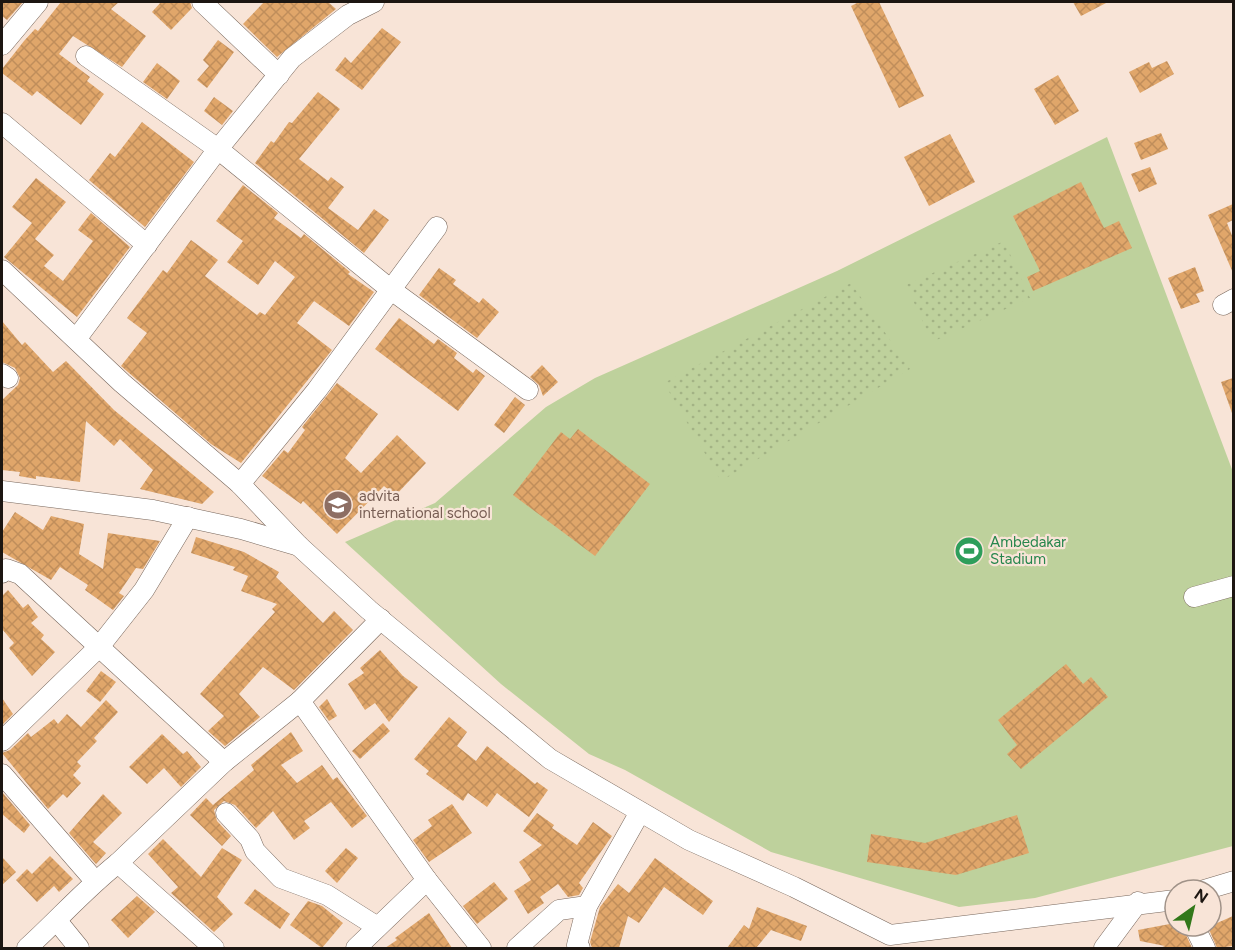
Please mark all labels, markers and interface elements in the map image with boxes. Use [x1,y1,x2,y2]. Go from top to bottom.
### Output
place label: advita international school [359,487,491,522]
school or university icon: advita international school [322,489,354,521]
place label: Ambedakar Stadium [990,533,1066,568]
sports icon: Ambedakar Stadium [953,535,985,567]
north arrow [1163,878,1223,938]
text: N [1191,885,1212,907]

